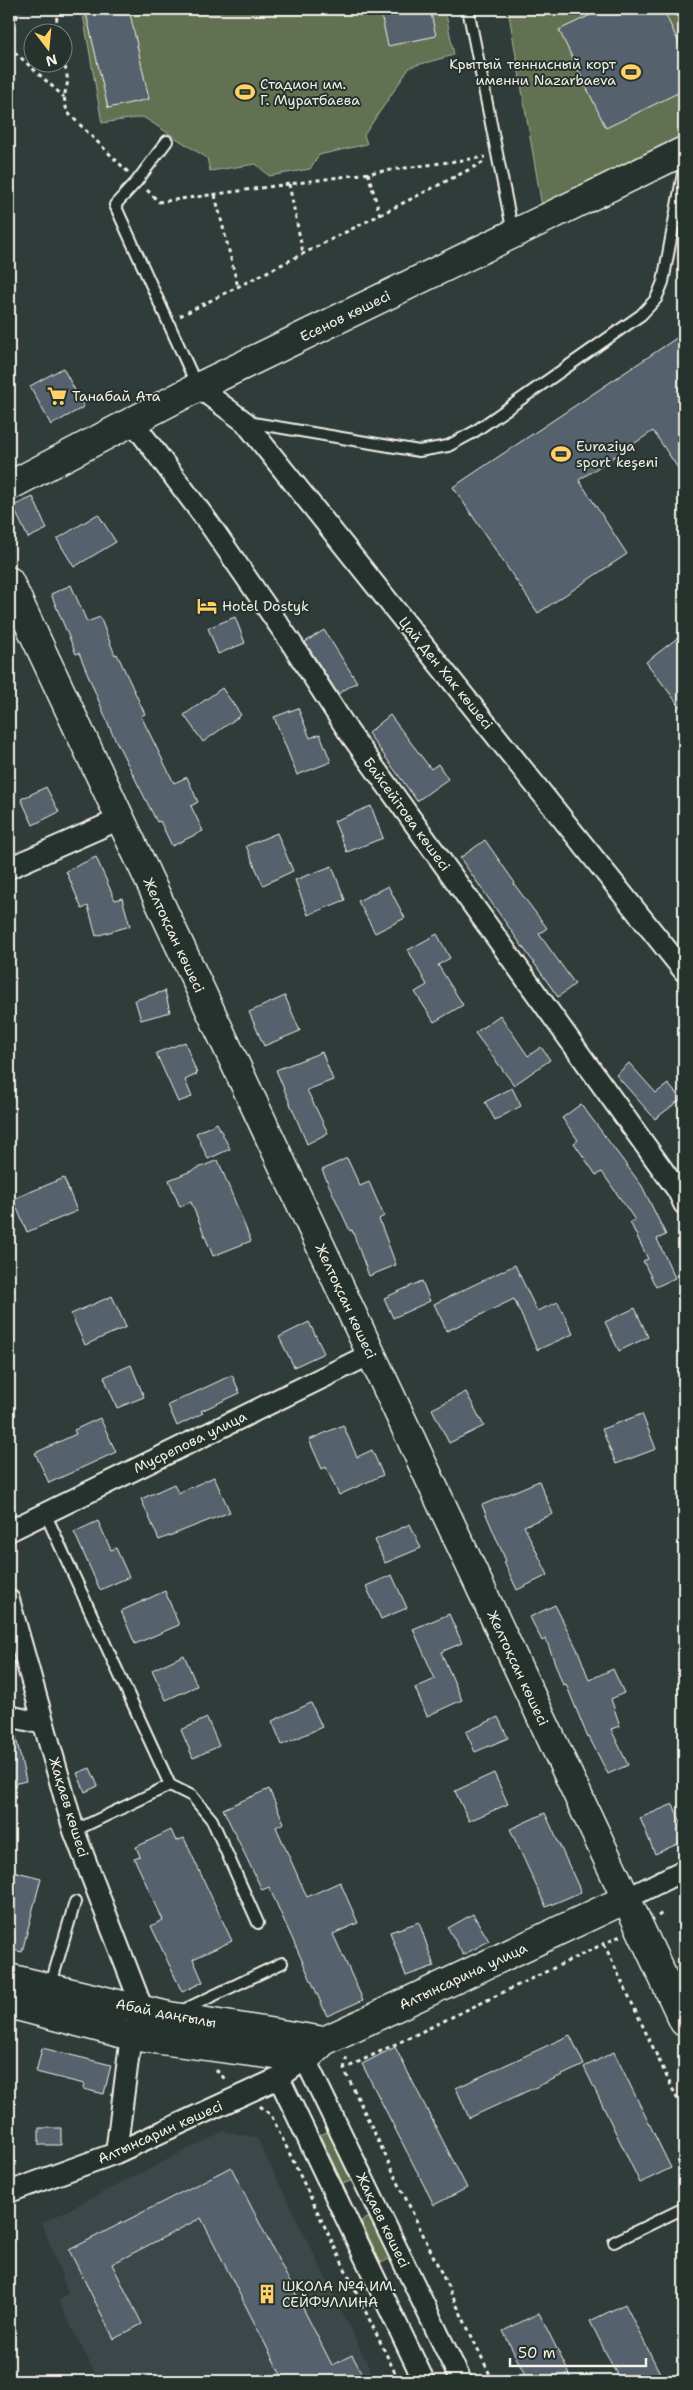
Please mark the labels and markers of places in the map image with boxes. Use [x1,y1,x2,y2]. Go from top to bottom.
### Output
place label: Крытый теннисный корт именни Nazarbaeva [449,55,617,89]
sports icon: Крытый теннисный корт именни Nazarbaeva [620,61,642,83]
place label: Стадион им. Г. Муратбаева [260,75,360,109]
sports icon: Стадион им. Г. Муратбаева [234,81,256,103]
supermarket icon: Танабай Ата [46,385,68,407]
place label: Танабай Ата [72,387,161,405]
place label: Euraziya sport keşeni [576,437,658,471]
sports icon: Euraziya sport keşeni [550,443,572,465]
hotel icon: Hotel Dostyk [196,595,218,617]
place label: Hotel Dostyk [222,597,309,615]
place label: ШКОЛА №4 ИМ. СЕЙФУЛЛИНА [282,2277,396,2311]
building icon: ШКОЛА №4 ИМ. СЕЙФУЛЛИНА [256,2283,278,2305]

